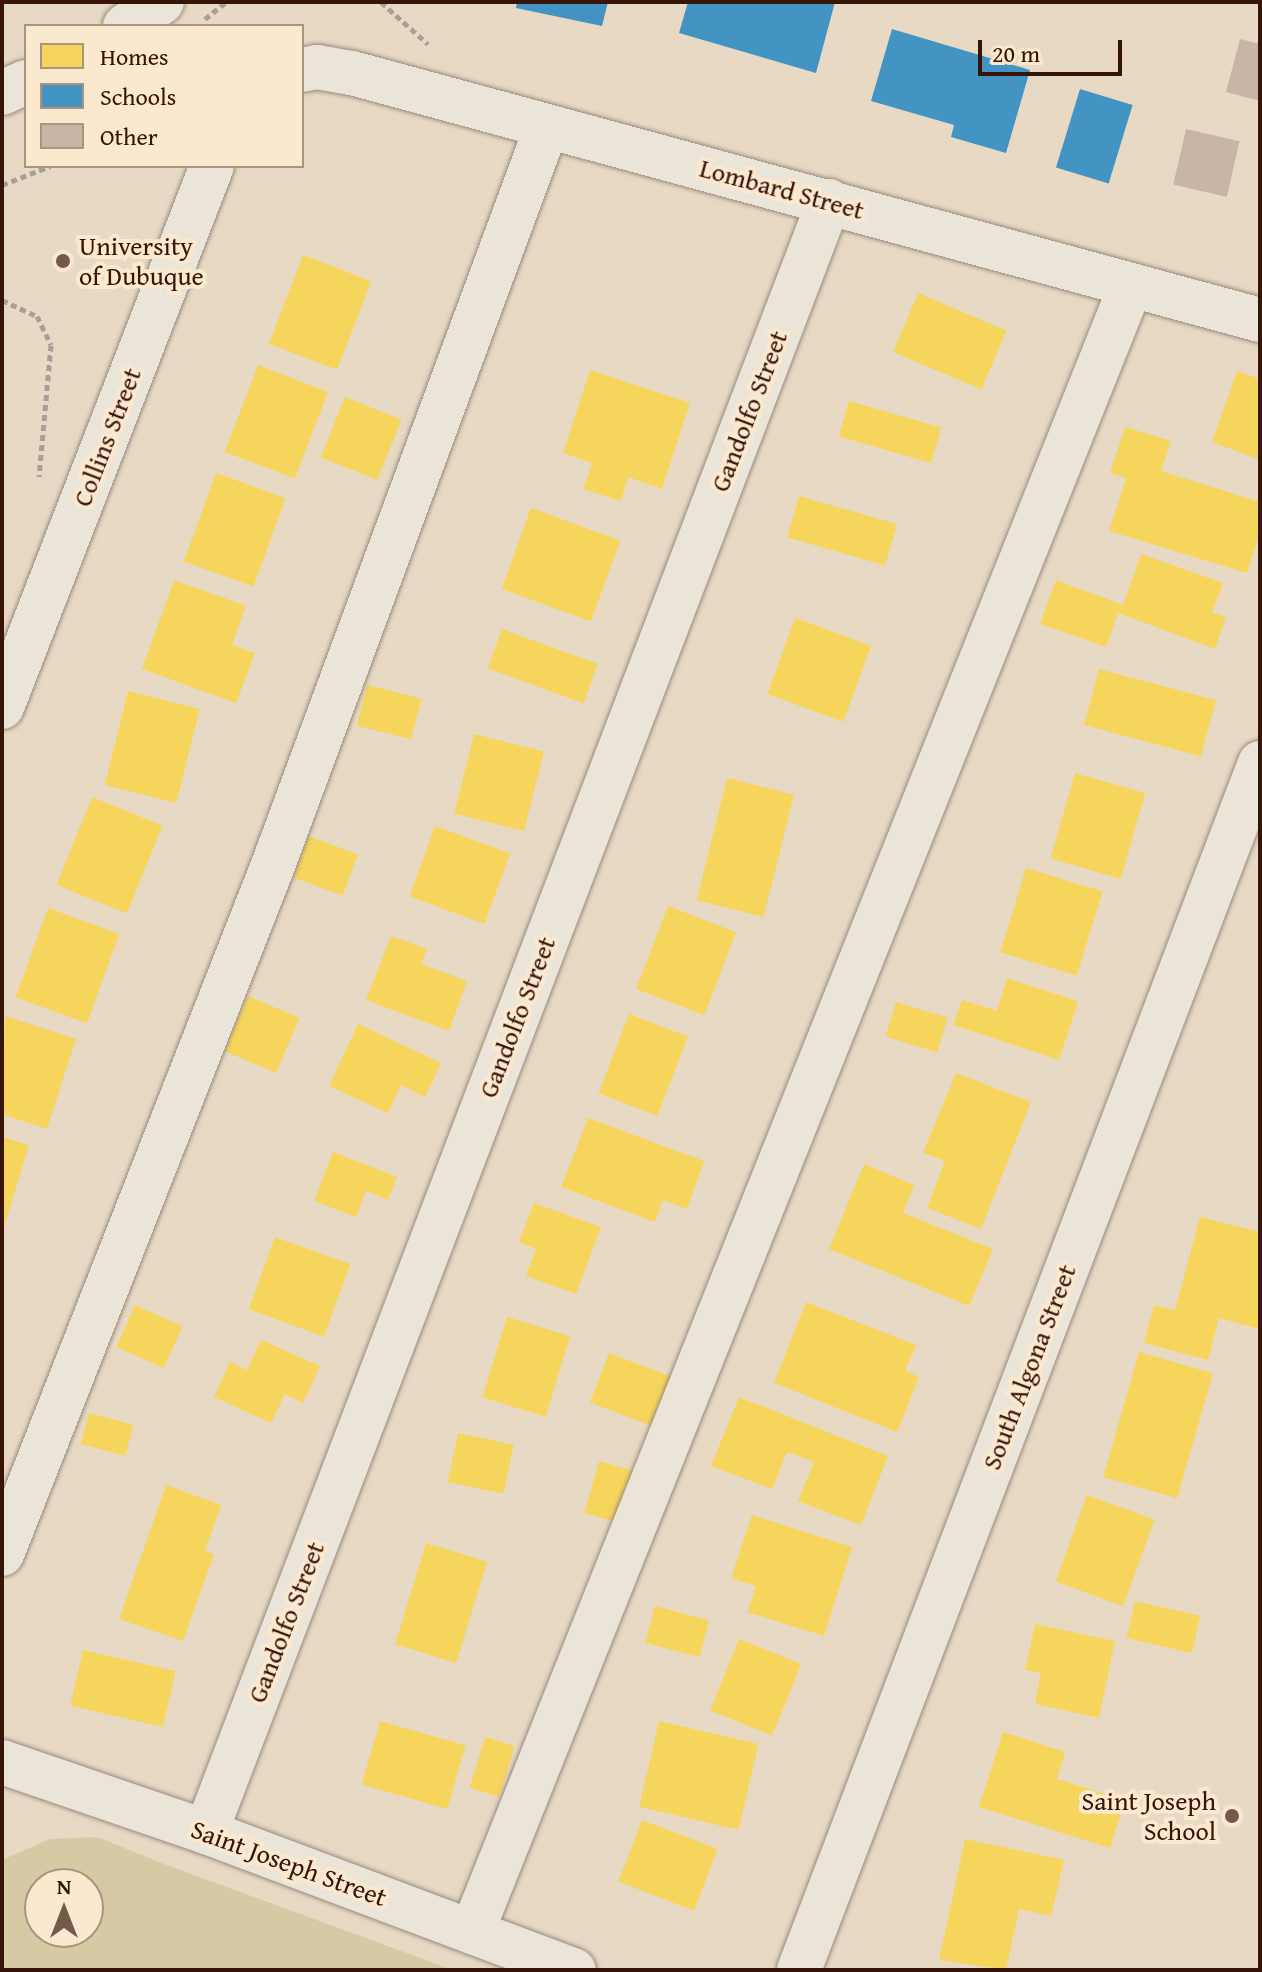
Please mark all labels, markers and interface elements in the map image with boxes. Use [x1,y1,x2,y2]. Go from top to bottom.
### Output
legend [24,24,304,168]
scale bar [982,24,1126,74]
text: 20 m [992,36,1040,71]
text: Homes [100,39,169,74]
text: Schools [100,79,176,114]
text: Other [100,119,158,154]
street label: Lombard Street [696,152,868,226]
place label: University of Dubuque [79,230,204,292]
marker: University of Dubuque [54,252,72,270]
street label: Gandolfo Street [704,326,794,496]
street label: Collins Street [66,363,148,511]
street label: Gandolfo Street [472,932,562,1102]
street label: South Algona Street [976,1260,1082,1474]
street label: Gandolfo Street [241,1537,331,1707]
place label: Saint Joseph School [1082,1785,1216,1846]
marker: Saint Joseph School [1223,1807,1241,1825]
street label: Saint Joseph Street [187,1813,391,1913]
north arrow [24,1868,104,1948]
text: N [57,1870,71,1902]

